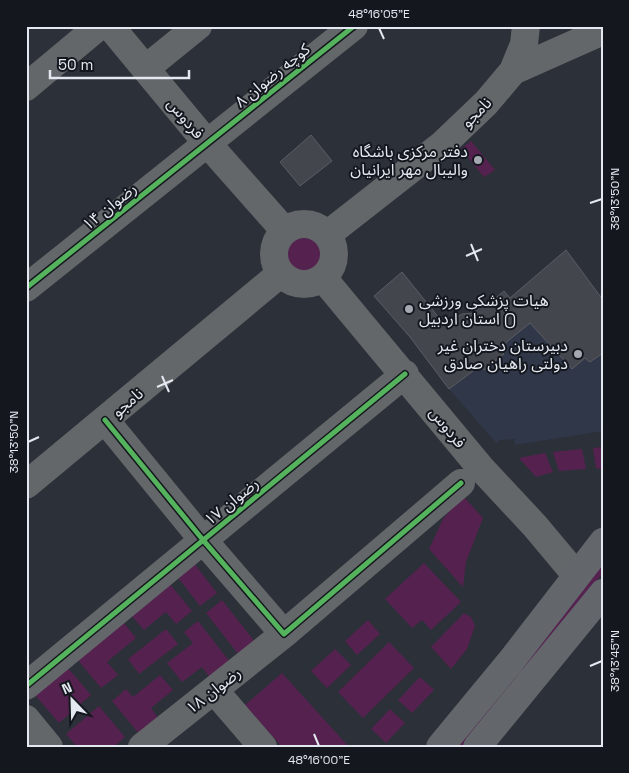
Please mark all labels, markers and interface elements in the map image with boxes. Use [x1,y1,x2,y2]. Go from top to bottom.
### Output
text: 48°16'05"E [348,6,410,22]
street label: کوچه رضوان ۸ [230,38,315,112]
scale bar [50,48,189,80]
text: 50 m [58,55,93,74]
street label: نامجو [457,93,496,132]
street label: فردوس [162,94,209,143]
place label: دفتر مرکزی باشگاه والیبال مهر ایرانیان [350,141,468,180]
marker: دفتر مرکزی باشگاه والیبال مهر ایرانیان [472,154,484,166]
text: 38°13'50"N [607,168,623,230]
street label: رضوان ۱۴ [78,178,141,235]
place label: هیات پزشکی ورزشی استان اردبیل () [419,290,549,329]
marker: هیات پزشکی ورزشی استان اردبیل () [403,303,415,315]
place label: دبیرستان دختران غیر دولتی راهیان صادق [437,335,568,374]
marker: دبیرستان دختران غیر دولتی راهیان صادق [572,348,584,360]
street label: نامجو [107,383,148,422]
street label: فردوس [425,402,471,452]
text: 38°13'50"N [6,411,22,473]
street label: رضوان ۱۷ [200,473,263,530]
text: 38°13'45"N [607,630,623,692]
street label: رضوان ۱۸ [181,662,245,719]
north arrow [48,676,98,726]
text: N [59,678,75,698]
text: 48°16'00"E [288,752,350,768]

